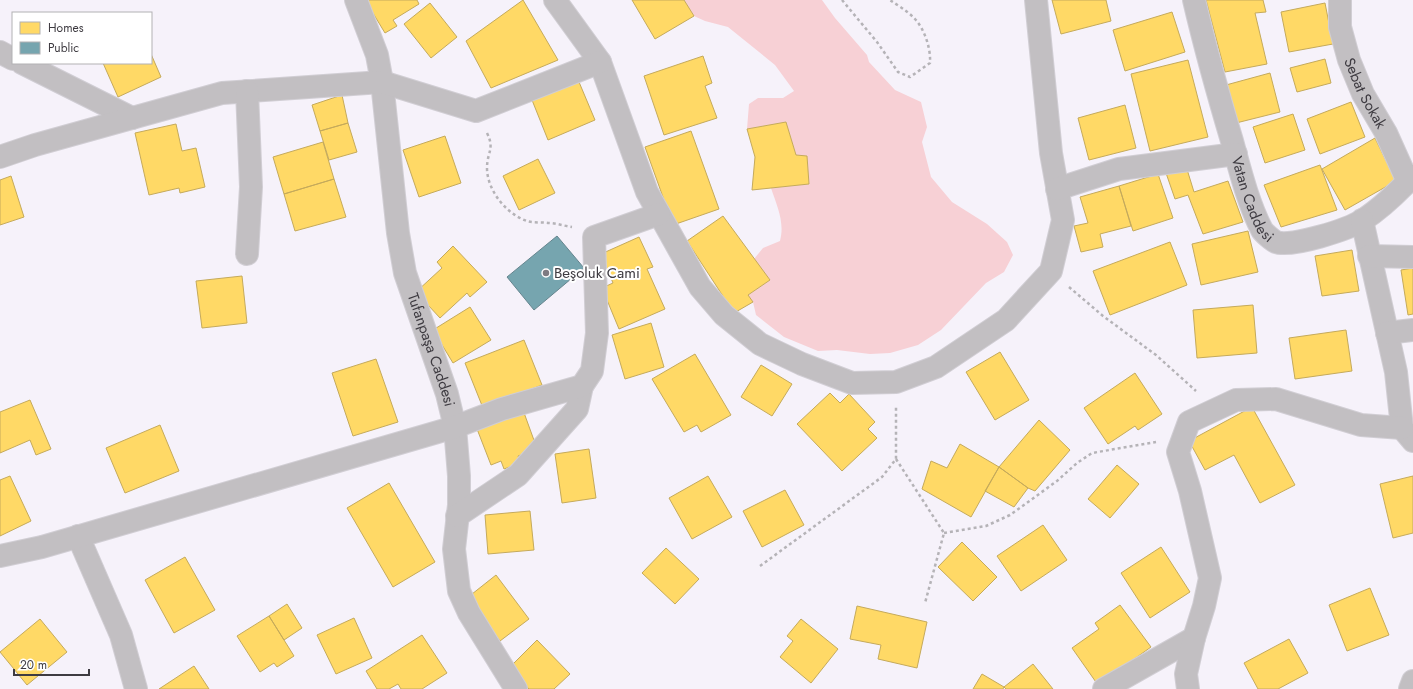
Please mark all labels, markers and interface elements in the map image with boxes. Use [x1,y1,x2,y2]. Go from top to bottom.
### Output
legend [12,12,152,64]
text: Homes [48,19,84,37]
text: Public [48,39,79,57]
street label: Sebat Sokak [1338,54,1392,133]
street label: Vatan Caddesi [1226,154,1279,248]
place label: Beşoluk Cami [554,262,640,284]
marker: Beşoluk Cami [541,268,551,278]
street label: Tufanpaşa Caddesi [402,290,461,409]
scale bar [14,651,89,677]
text: 20 m [20,656,47,674]

